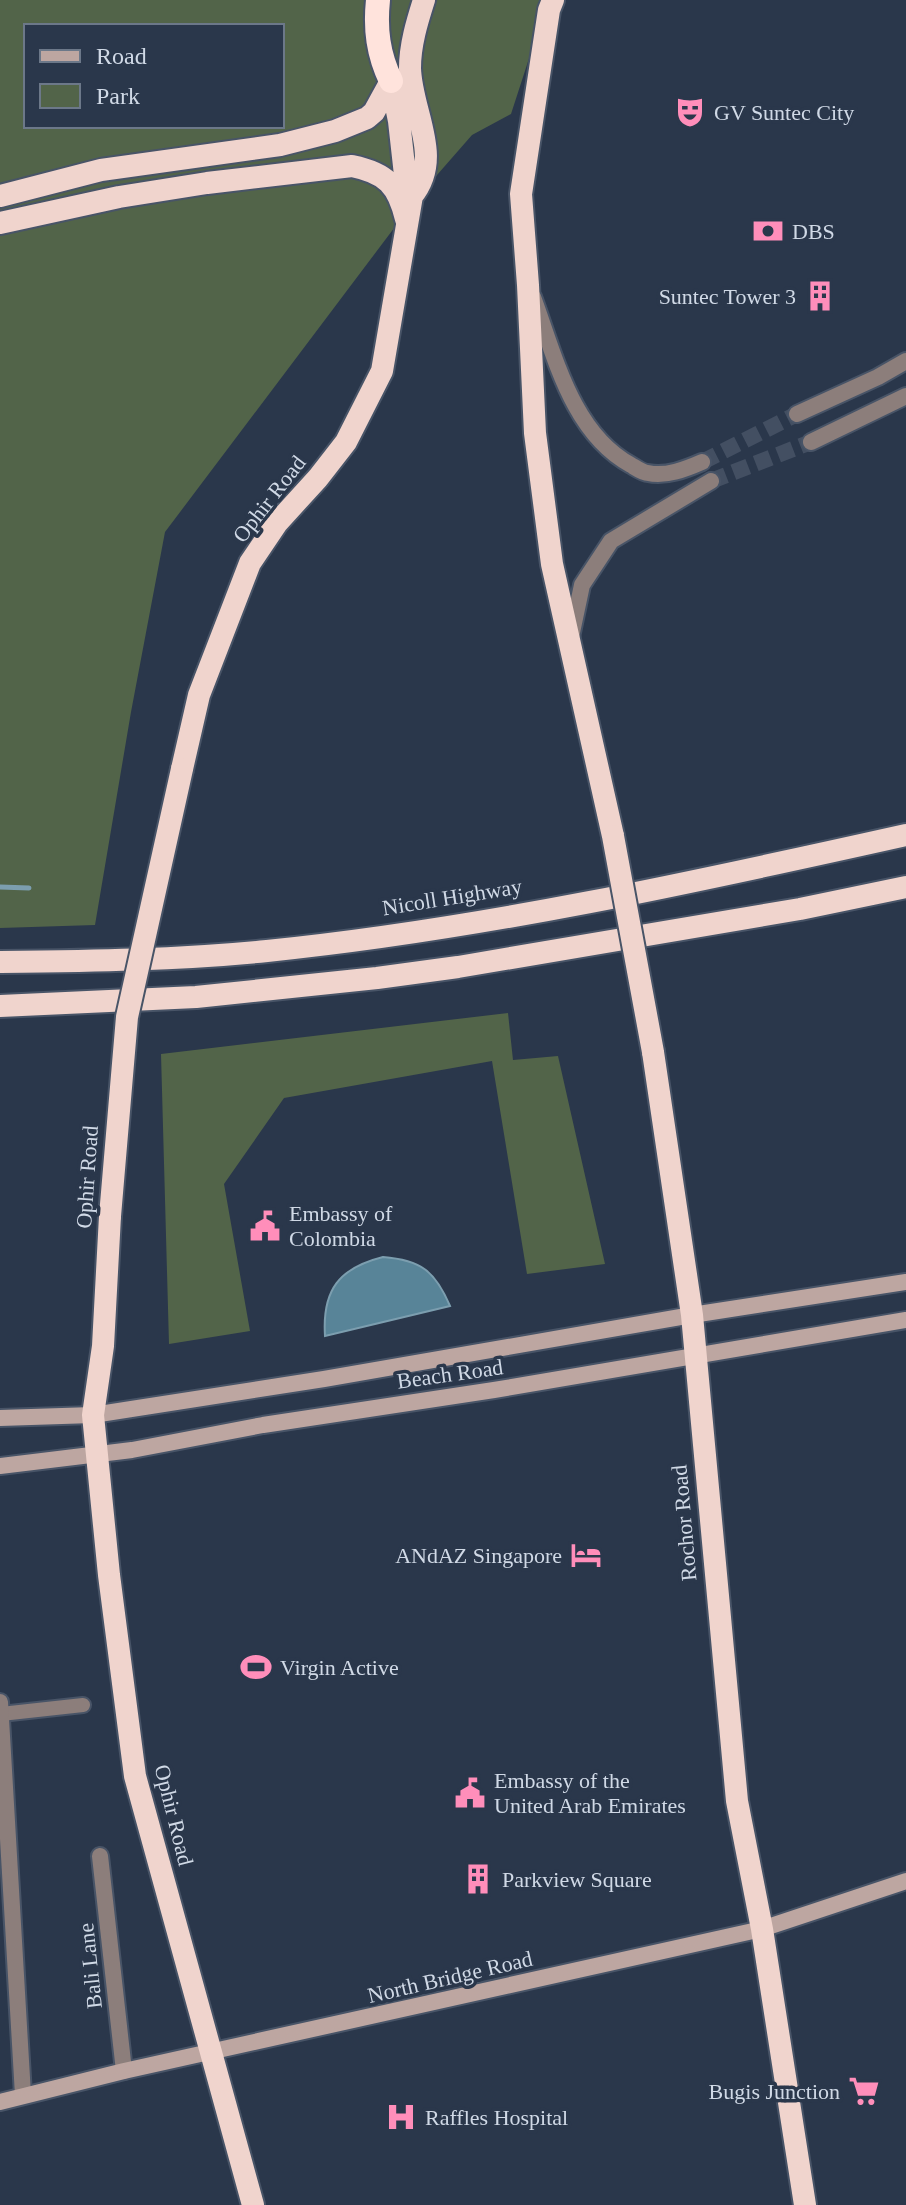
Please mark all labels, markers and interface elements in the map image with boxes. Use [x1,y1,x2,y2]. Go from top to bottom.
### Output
legend [24,24,284,128]
text: Road [96,43,147,69]
text: Park [96,83,140,109]
theatre icon: GV Suntec City [673,95,707,129]
place label: GV Suntec City [714,100,854,125]
bank icon: DBS [751,214,785,248]
place label: DBS [792,219,835,244]
building icon: Suntec Tower 3 [803,279,837,313]
place label: Suntec Tower 3 [659,284,796,309]
street label: Ophir Road [227,451,311,547]
street label: Nicoll Highway [380,874,524,920]
street label: Ophir Road [71,1125,103,1229]
place label: Embassy of Colombia [289,1201,393,1251]
public building icon: Embassy of Colombia [248,1209,282,1243]
street label: Beach Road [395,1354,505,1394]
street label: Rochor Road [666,1464,702,1582]
hotel icon: ANdAZ Singapore [569,1538,603,1572]
place label: ANdAZ Singapore [395,1543,562,1568]
sports icon: Virgin Active [239,1650,273,1684]
place label: Virgin Active [280,1655,399,1680]
street label: Ophir Road [149,1762,199,1868]
place label: Embassy of the United Arab Emirates [494,1768,686,1818]
public building icon: Embassy of the United Arab Emirates [453,1776,487,1810]
building icon: Parkview Square [461,1862,495,1896]
place label: Parkview Square [502,1867,652,1892]
street label: Bali Lane [73,1922,107,2010]
street label: North Bridge Road [365,1946,535,2008]
supermarket icon: Bugis Junction [847,2074,881,2108]
place label: Bugis Junction [709,2079,840,2104]
hospital icon: Raffles Hospital [384,2100,418,2134]
place label: Raffles Hospital [425,2105,568,2130]

